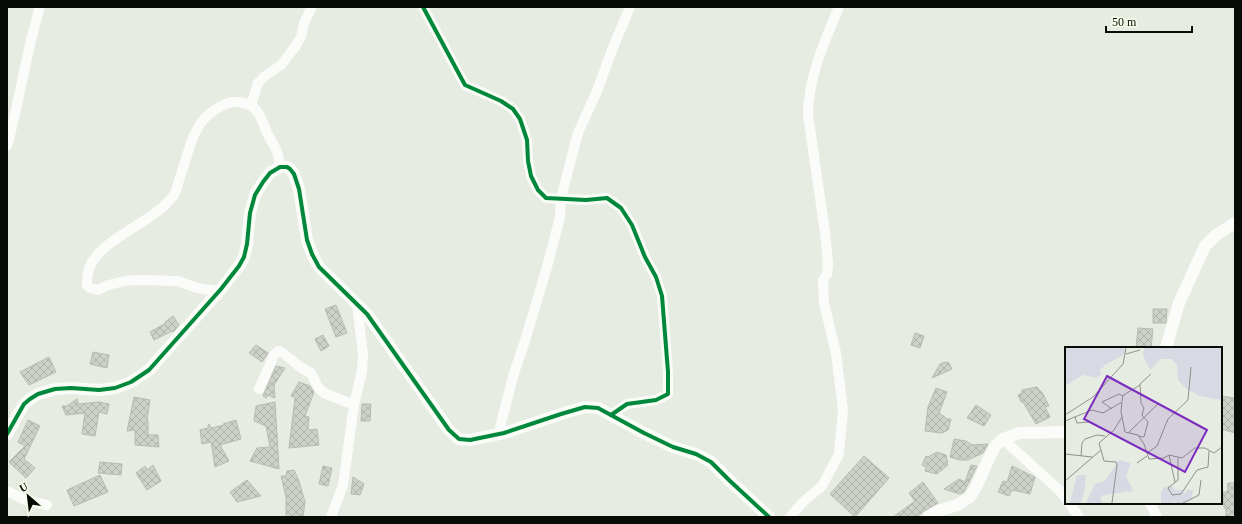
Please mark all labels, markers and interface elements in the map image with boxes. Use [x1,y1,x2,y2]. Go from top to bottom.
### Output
scale bar [1106,8,1192,34]
text: 50 m [1112,15,1137,29]
inset map [1065,347,1222,504]
north arrow [8,476,48,516]
text: U [17,480,30,494]

